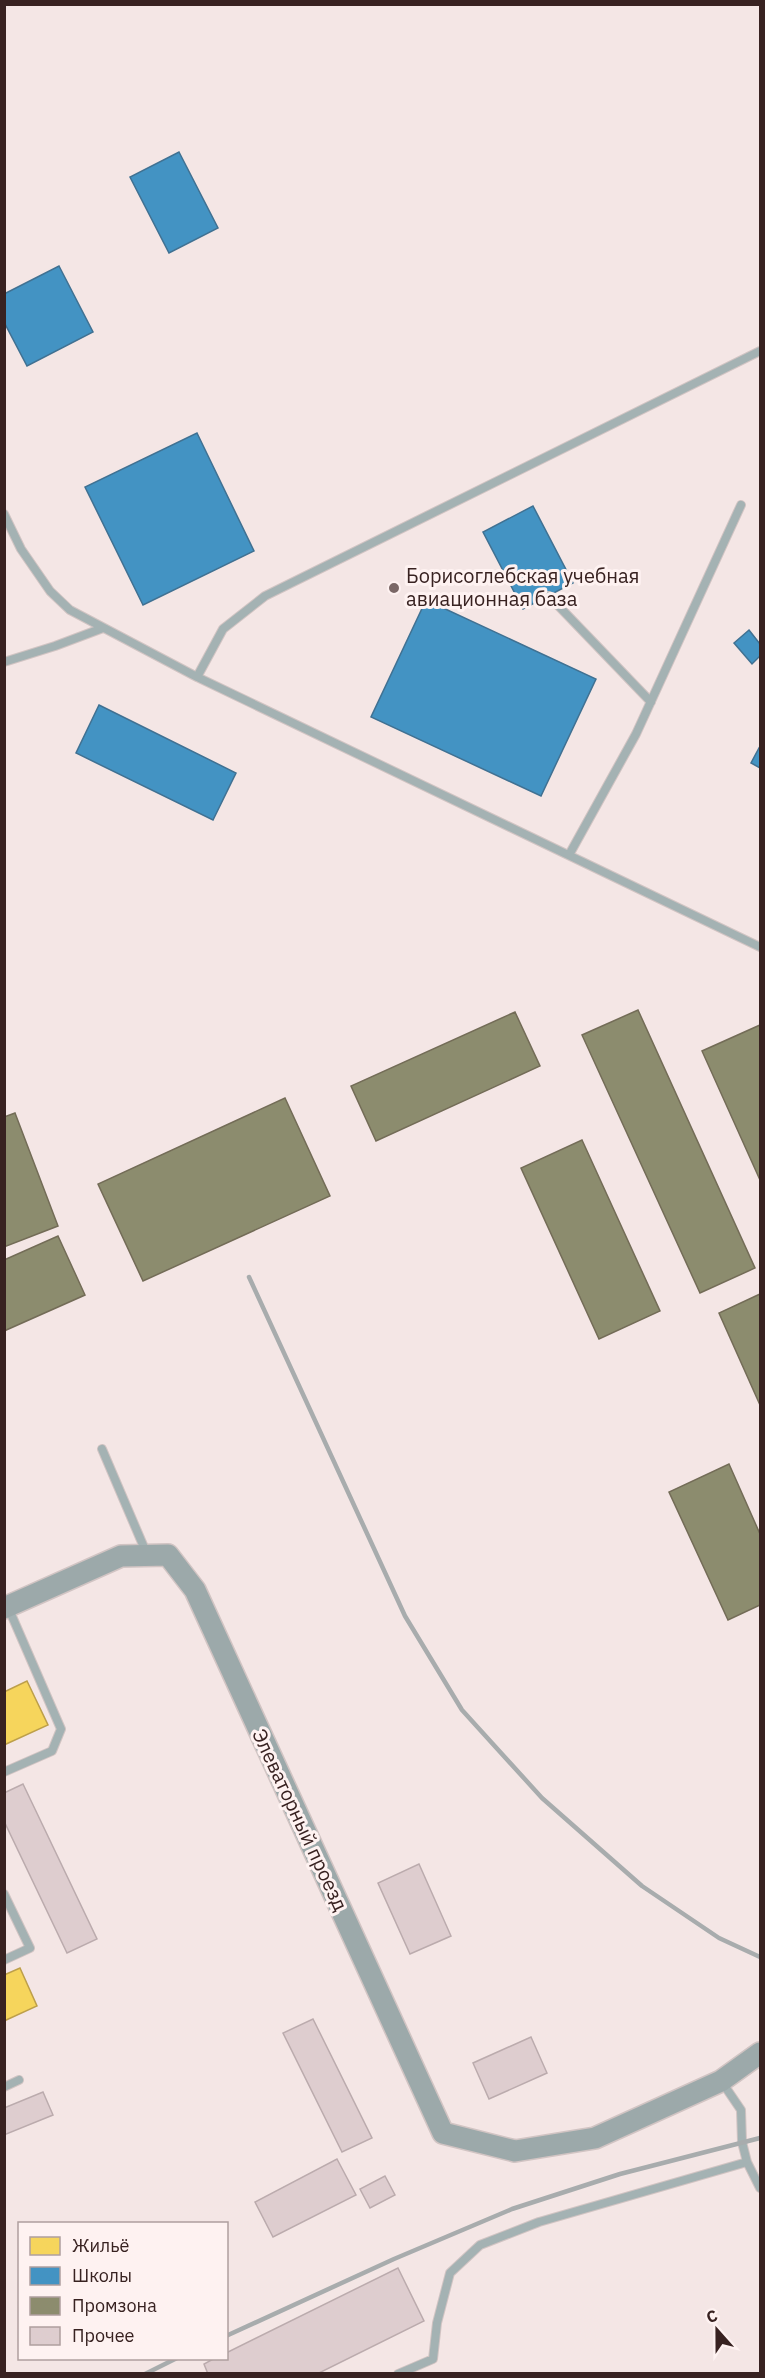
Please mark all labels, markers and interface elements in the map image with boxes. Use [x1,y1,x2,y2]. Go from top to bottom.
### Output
place label: Борисоглебская учебная авиационная база [406,562,639,612]
marker: Борисоглебская учебная авиационная база [387,581,401,595]
street label: Элеваторный проезд [246,1724,355,1915]
legend [18,2222,228,2360]
text: Жильё [72,2234,130,2257]
text: Школы [72,2264,132,2287]
text: Промзона [72,2294,157,2317]
north arrow [687,2300,747,2360]
text: С [703,2305,720,2327]
text: Прочее [72,2324,135,2347]

